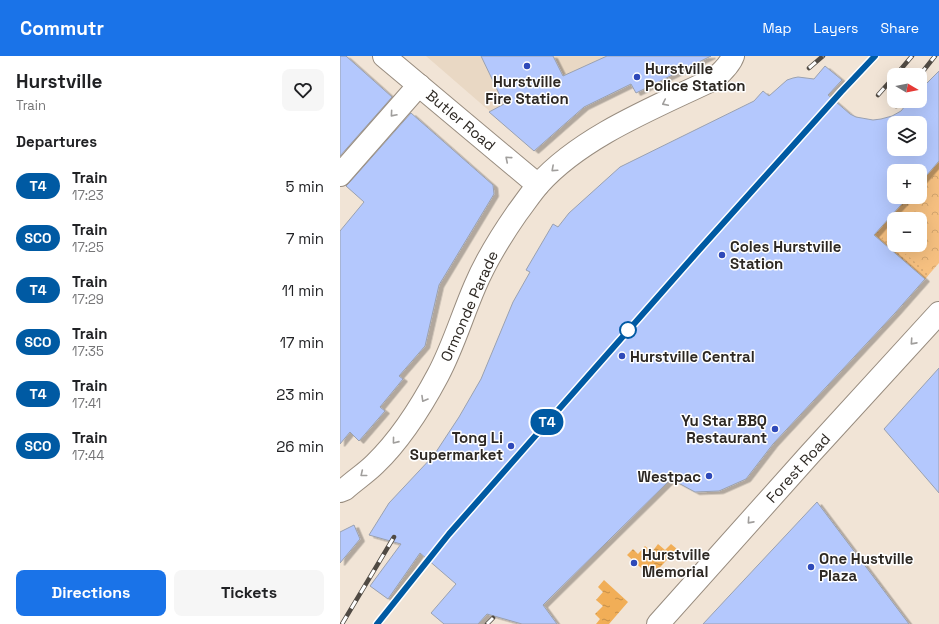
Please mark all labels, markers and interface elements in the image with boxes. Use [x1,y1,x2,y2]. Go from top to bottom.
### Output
text: Commutr [20,16,104,41]
text: Map [762,19,792,37]
text: Layers [814,19,858,37]
text: Share [880,19,919,37]
place label: Hurstville Police Station [645,59,746,95]
marker: Hurstville Fire Station [522,61,532,71]
north arrow [887,68,927,108]
map controls [887,68,927,252]
text: Hurstville [16,69,102,94]
button: heart [282,69,324,111]
place label: Hurstville Fire Station [485,72,569,108]
marker: Hurstville Police Station [632,72,642,82]
street label: Butler Road [422,85,500,155]
text: Train [16,97,46,114]
one-way arrow [661,98,669,106]
one-way arrow [391,109,398,117]
button: layers [887,116,927,156]
text: Departures [16,132,97,151]
one-way arrow [506,157,513,164]
button: + [887,164,927,204]
one-way arrow [551,165,559,172]
text: Train [72,168,107,187]
text: T4 [29,177,47,195]
text: 5 min [285,177,324,196]
text: 17:23 [72,187,104,204]
button: − [887,212,927,252]
text: Train [72,220,107,239]
text: SCO [25,229,51,247]
text: 7 min [286,229,324,248]
place label: Coles Hurstville Station [730,237,842,273]
text: 17:25 [72,239,104,256]
street label: Ormonde Parade [436,248,502,364]
marker: Coles Hurstville Station [717,250,727,260]
text: Train [72,272,107,291]
text: T4 [29,281,47,299]
text: 11 min [282,281,324,300]
text: 17:29 [72,291,104,308]
unlabelled marker [619,321,637,339]
text: Train [72,324,107,343]
text: SCO [25,333,51,351]
text: 17 min [280,333,324,352]
one-way arrow [910,337,917,345]
text: 17:35 [72,343,104,360]
place label: Hurstville Central [630,347,755,366]
marker: Hurstville Central [617,351,627,361]
text: Train [72,376,107,395]
text: T4 [29,385,47,403]
text: 23 min [276,385,324,404]
text: 17:41 [72,395,101,412]
one-way arrow [422,395,429,402]
line badge: T4 [529,409,565,435]
place label: Yu Star BBQ Restaurant [681,411,767,447]
text: T4 [538,413,556,431]
marker: Yu Star BBQ Restaurant [770,424,780,434]
text: Train [72,428,107,447]
place label: Tong Li Supermarket [410,428,503,464]
street label: Forest Road [762,429,834,507]
one-way arrow [393,436,400,444]
text: SCO [25,437,51,455]
text: 26 min [276,437,324,456]
marker: Tong Li Supermarket [506,441,516,451]
text: 17:44 [72,447,104,464]
place label: Westpac [638,467,701,486]
one-way arrow [360,469,367,476]
marker: Westpac [704,471,714,481]
one-way arrow [747,516,755,524]
place label: Hurstville Memorial [642,545,711,581]
place label: One Hustville Plaza [819,549,914,585]
marker: Hurstville Memorial [629,558,639,568]
marker: One Hustville Plaza [806,562,816,572]
button: Directions [16,570,166,616]
button: Tickets [174,570,324,616]

